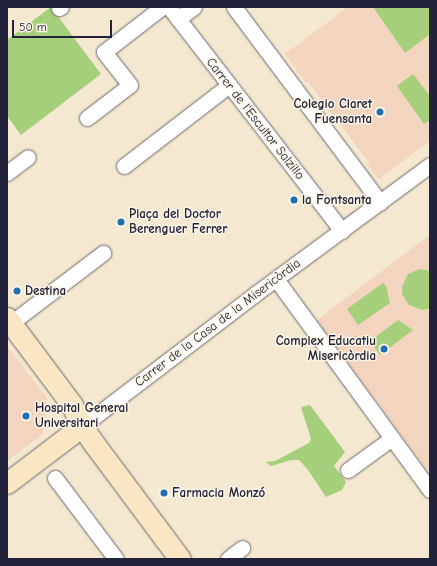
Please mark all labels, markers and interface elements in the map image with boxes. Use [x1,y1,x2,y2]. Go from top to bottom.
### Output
scale bar [14,12,114,38]
text: 50 m [19,20,47,34]
street label: Carrer de l'Escultor Salzillo [203,55,307,183]
place label: Colegio Claret Fuensanta [293,97,372,128]
marker: Colegio Claret Fuensanta [375,107,385,117]
place label: la Fontsanta [302,192,372,208]
marker: la Fontsanta [289,195,299,205]
place label: Plaça del Doctor Berenguer Ferrer [129,207,227,238]
marker: Plaça del Doctor Berenguer Ferrer [116,217,126,227]
street label: Carrer de la Casa de la Misericòrdia [132,256,304,390]
place label: Destina [25,283,66,299]
marker: Destina [12,286,22,296]
place label: Complex Educatiu Misericòrdia [276,334,376,365]
marker: Complex Educatiu Misericòrdia [379,344,389,354]
place label: Hospital General Universitari [35,401,128,432]
marker: Hospital General Universitari [20,410,32,422]
place label: Farmacia Monzó [172,485,265,501]
marker: Farmacia Monzó [159,488,169,498]

